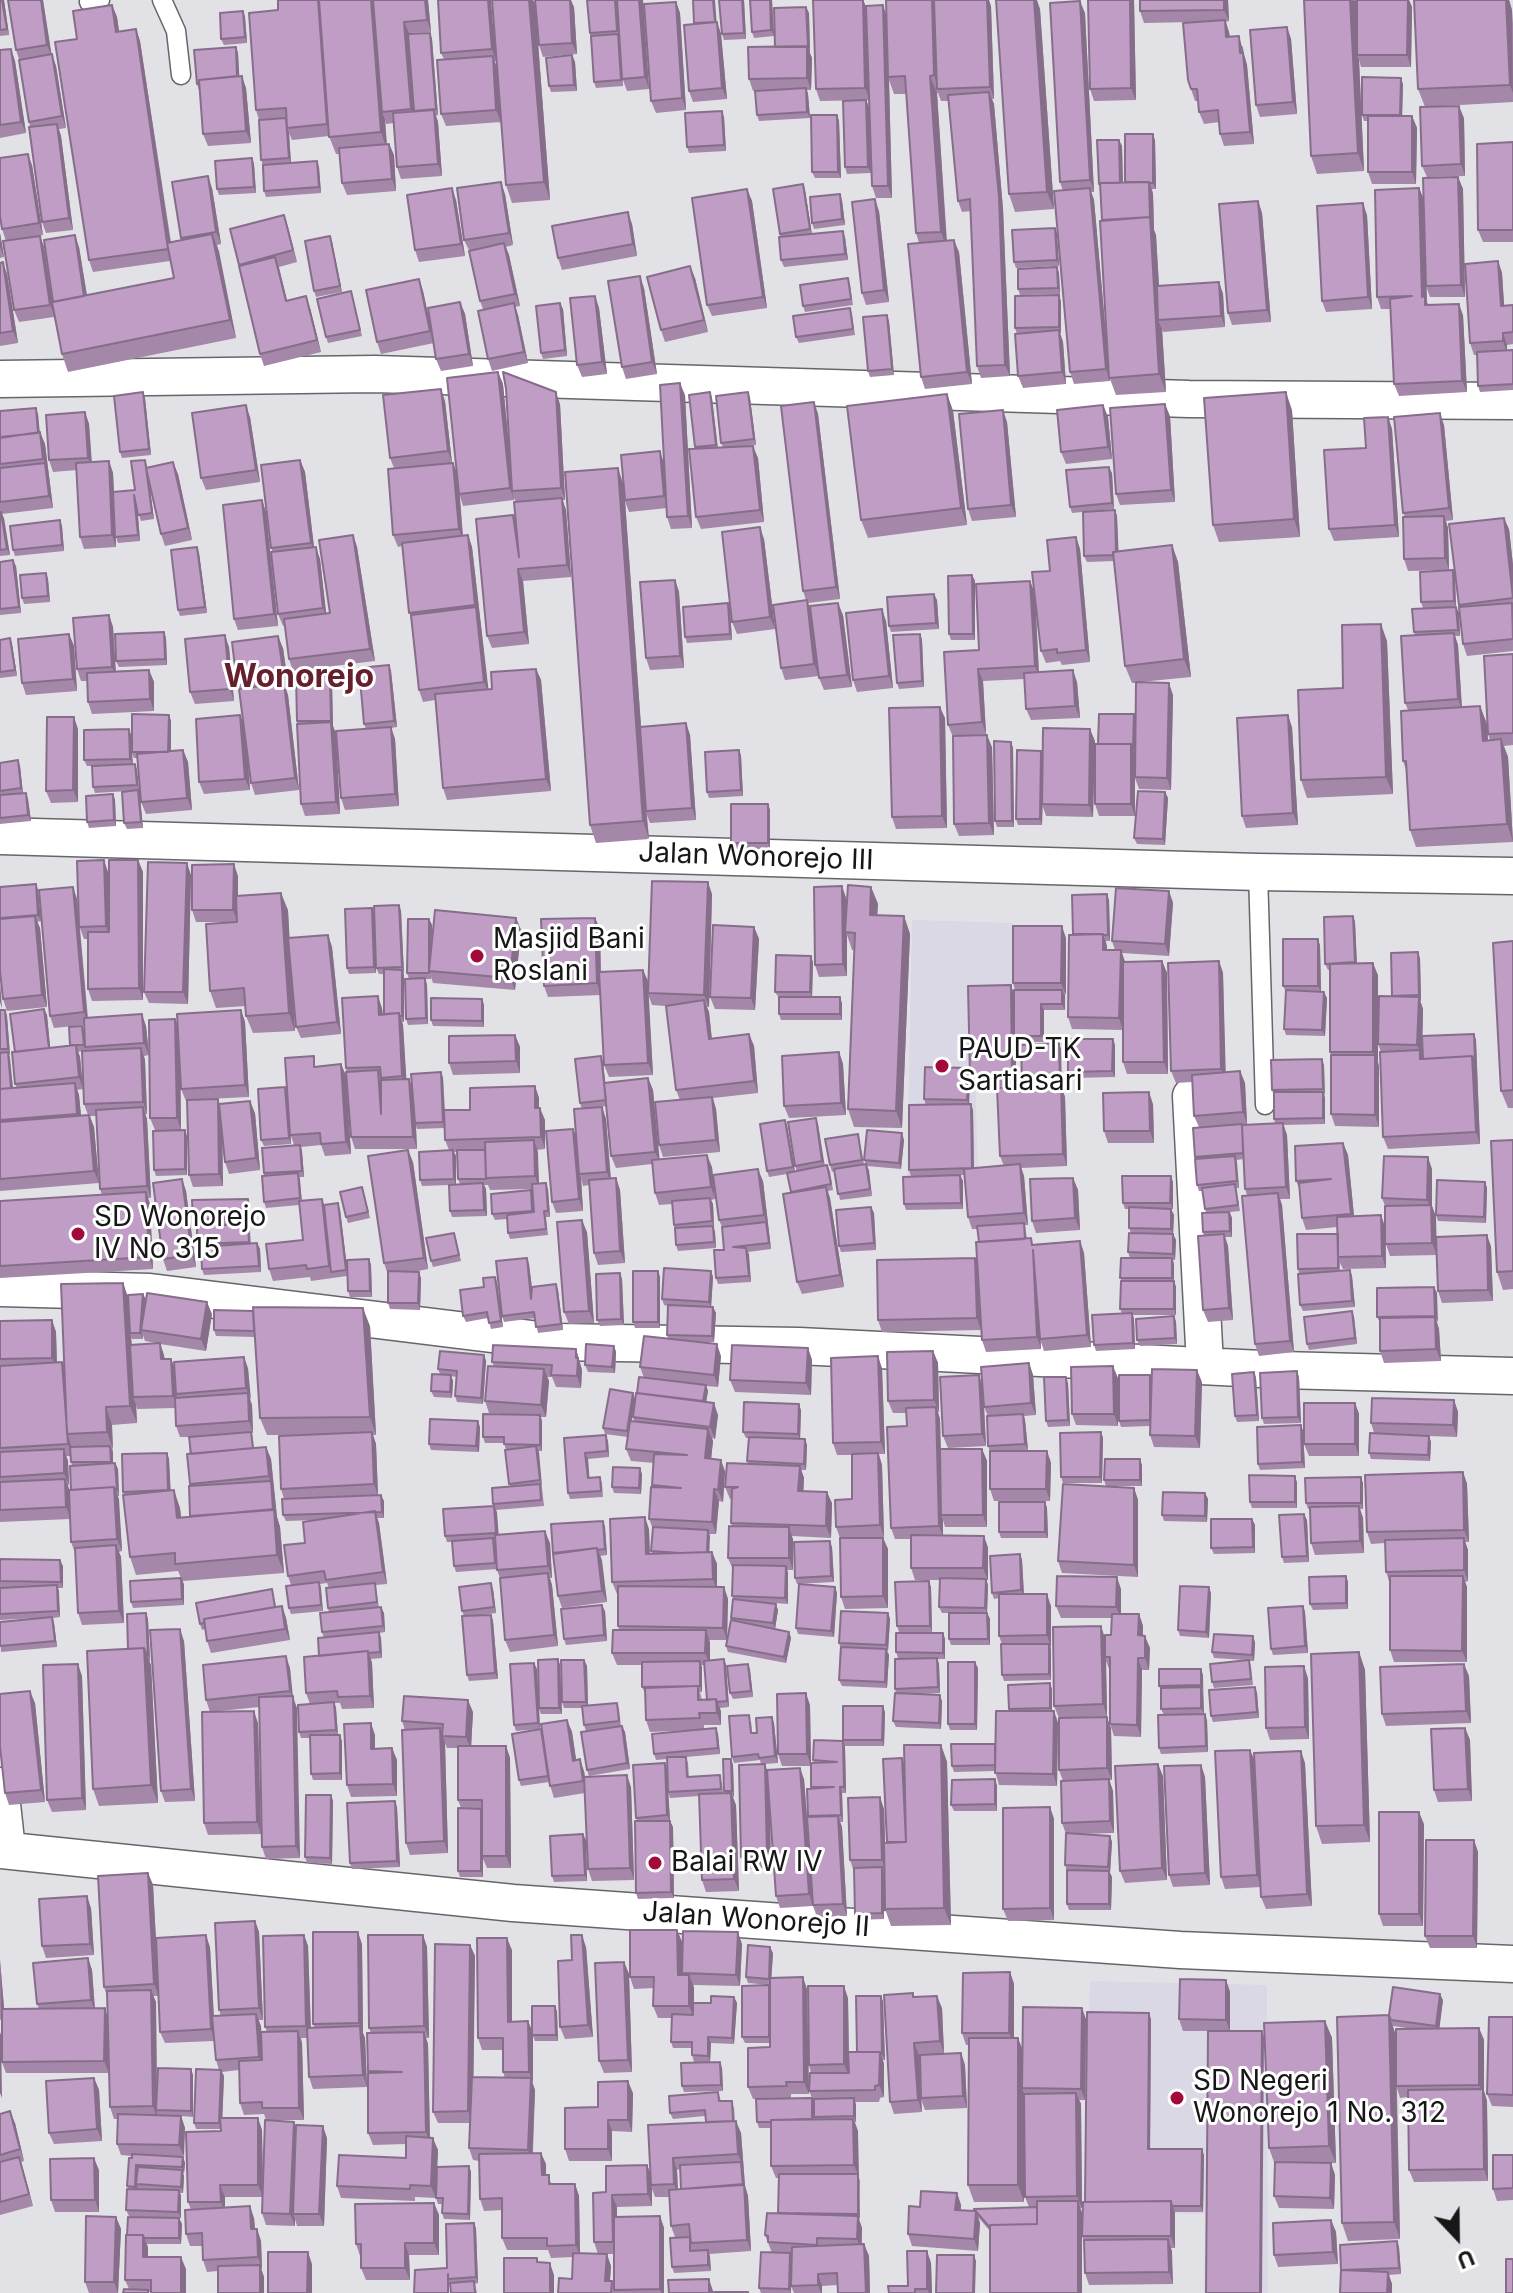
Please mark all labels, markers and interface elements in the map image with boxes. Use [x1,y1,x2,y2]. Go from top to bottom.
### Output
district label: Wonorejo [224,658,374,696]
street label: Jalan Wonorejo III [638,836,874,878]
place label: Masjid Bani Roslani [493,923,645,989]
marker: Masjid Bani Roslani [468,947,486,965]
place label: PAUD-TK Sartiasari [958,1033,1083,1099]
marker: PAUD-TK Sartiasari [933,1057,951,1075]
place label: SD Wonorejo IV No 315 [94,1201,266,1267]
marker: SD Wonorejo IV No 315 [69,1225,87,1243]
place label: Balai RW IV [671,1846,823,1880]
marker: Balai RW IV [646,1854,664,1872]
street label: Jalan Wonorejo II [641,1895,871,1945]
place label: SD Negeri Wonorejo 1 No. 312 [1193,2065,1446,2131]
marker: SD Negeri Wonorejo 1 No. 312 [1168,2089,1186,2107]
north arrow [1417,2197,1497,2277]
text: U [1454,2244,1478,2274]

